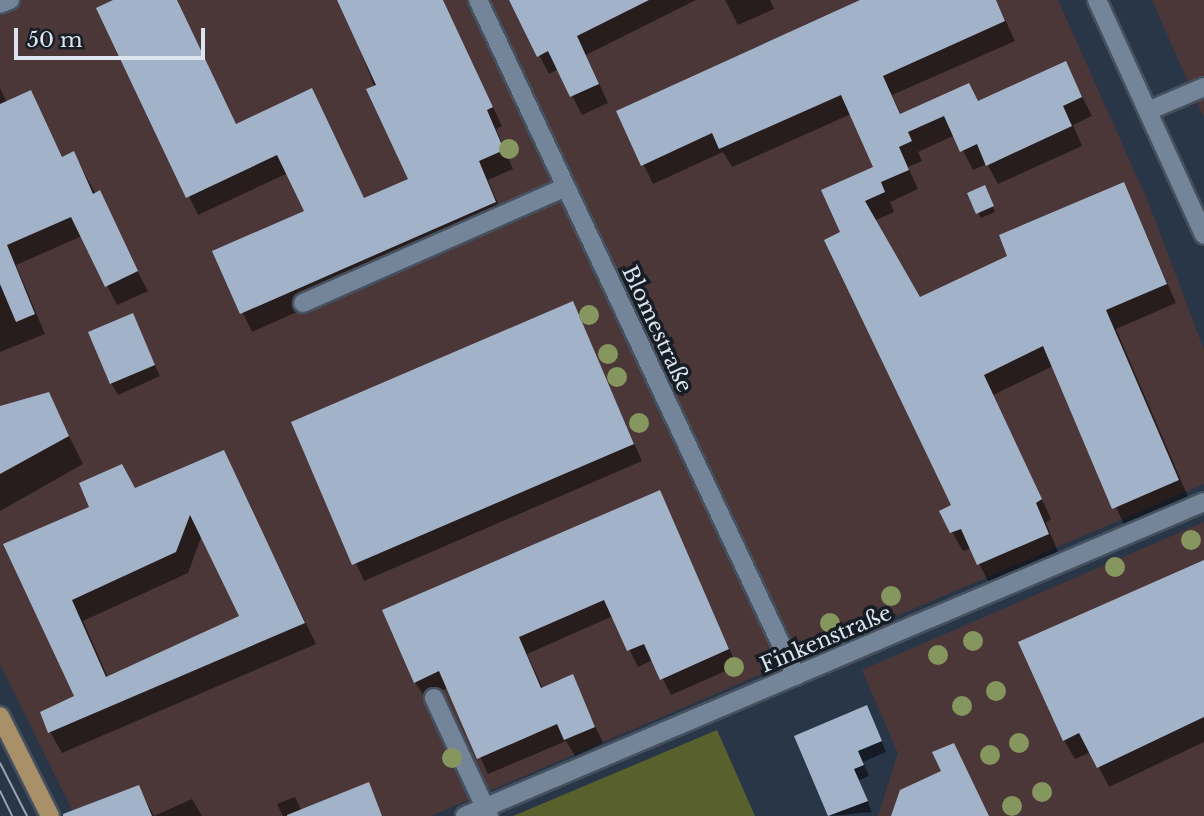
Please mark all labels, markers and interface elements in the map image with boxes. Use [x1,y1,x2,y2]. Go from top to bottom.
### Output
scale bar [18,14,208,58]
text: 50 m [27,27,82,53]
street label: Blomestraße [617,262,697,396]
street label: Finkenstraße [757,600,895,678]

